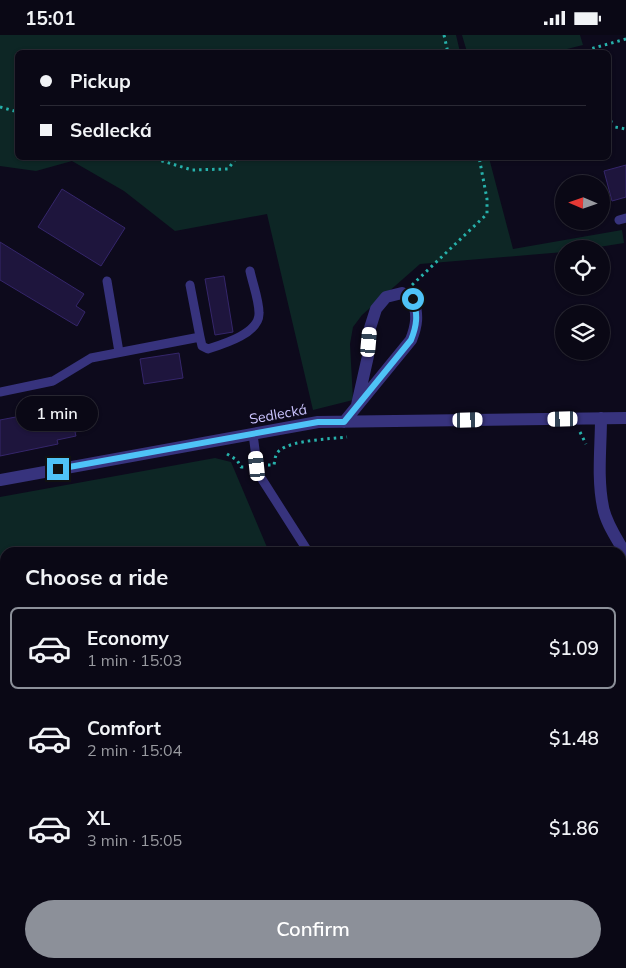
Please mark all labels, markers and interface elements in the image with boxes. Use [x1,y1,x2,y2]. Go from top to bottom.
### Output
text: 15:01 [25,6,75,30]
text: Pickup [70,69,131,93]
text: Sedlecká [70,118,152,142]
north arrow [555,175,610,230]
map controls [555,175,610,360]
button: locate [555,240,610,295]
route start [402,288,424,310]
button: layers [555,305,610,360]
car [360,326,377,358]
callout: 1 min [17,397,99,431]
street label: Sedlecká [248,400,308,428]
text: 1 min [36,403,78,423]
car [547,411,578,427]
car [452,412,483,428]
car [247,450,266,482]
route end [47,458,69,480]
text: Choose a ride [25,563,168,591]
icon: car [27,626,72,671]
text: Economy [87,626,169,650]
text: $1.09 [549,636,599,660]
text: 1 min · 15:03 [87,650,182,670]
icon: car [27,716,72,761]
text: Comfort [87,716,161,740]
text: $1.48 [549,726,599,750]
text: 2 min · 15:04 [87,740,182,760]
icon: car [27,806,72,851]
text: XL [87,806,110,830]
text: $1.86 [549,816,599,840]
text: 3 min · 15:05 [87,830,182,850]
button: Confirm [25,900,601,958]

